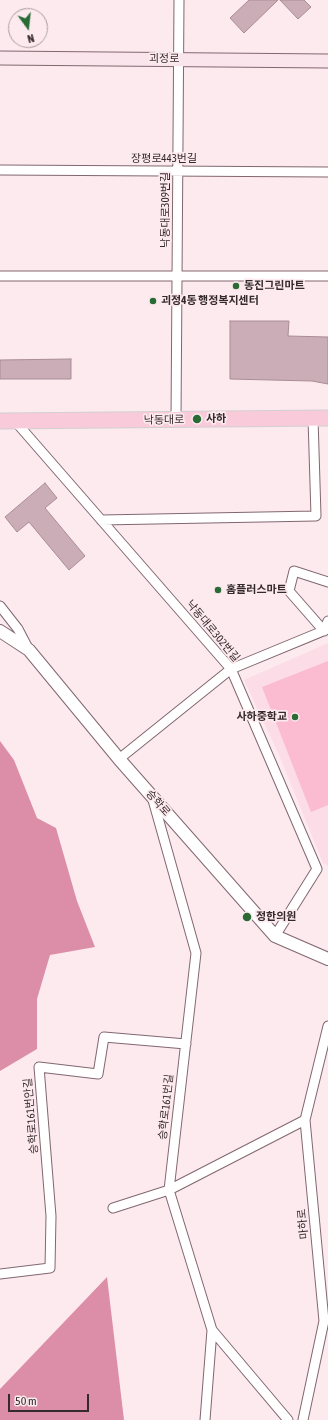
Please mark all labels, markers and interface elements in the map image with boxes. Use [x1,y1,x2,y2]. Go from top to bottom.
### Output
north arrow [8,8,48,48]
text: N [26,32,36,45]
street label: 괴정로 [149,52,179,66]
street label: 장평로443번길 [131,152,197,166]
street label: 낙동대로309번길 [159,172,173,248]
place label: 동진그린마트 [244,279,305,293]
marker: 동진그린마트 [231,281,241,291]
place label: 괴정4동 행정복지센터 [161,294,259,308]
marker: 괴정4동 행정복지센터 [148,296,158,306]
place label: 사하 [206,412,226,426]
street label: 낙동대로 [144,413,184,427]
marker: 사하 [191,413,203,425]
place label: 홈플러스마트 [226,583,287,597]
marker: 홈플러스마트 [213,585,223,595]
street label: 낙동대로302번길 [183,598,243,664]
place label: 사하중학교 [236,710,287,724]
marker: 사하중학교 [290,712,300,722]
street label: 승학로 [143,787,173,819]
place label: 정한의원 [256,910,296,924]
marker: 정한의원 [241,911,253,923]
street label: 승학로161번길 [156,1073,176,1141]
street label: 승학로161번안길 [21,1077,41,1155]
street label: 마하로 [295,1208,311,1240]
scale bar [10,1386,91,1412]
text: 50 m [15,1394,37,1408]

